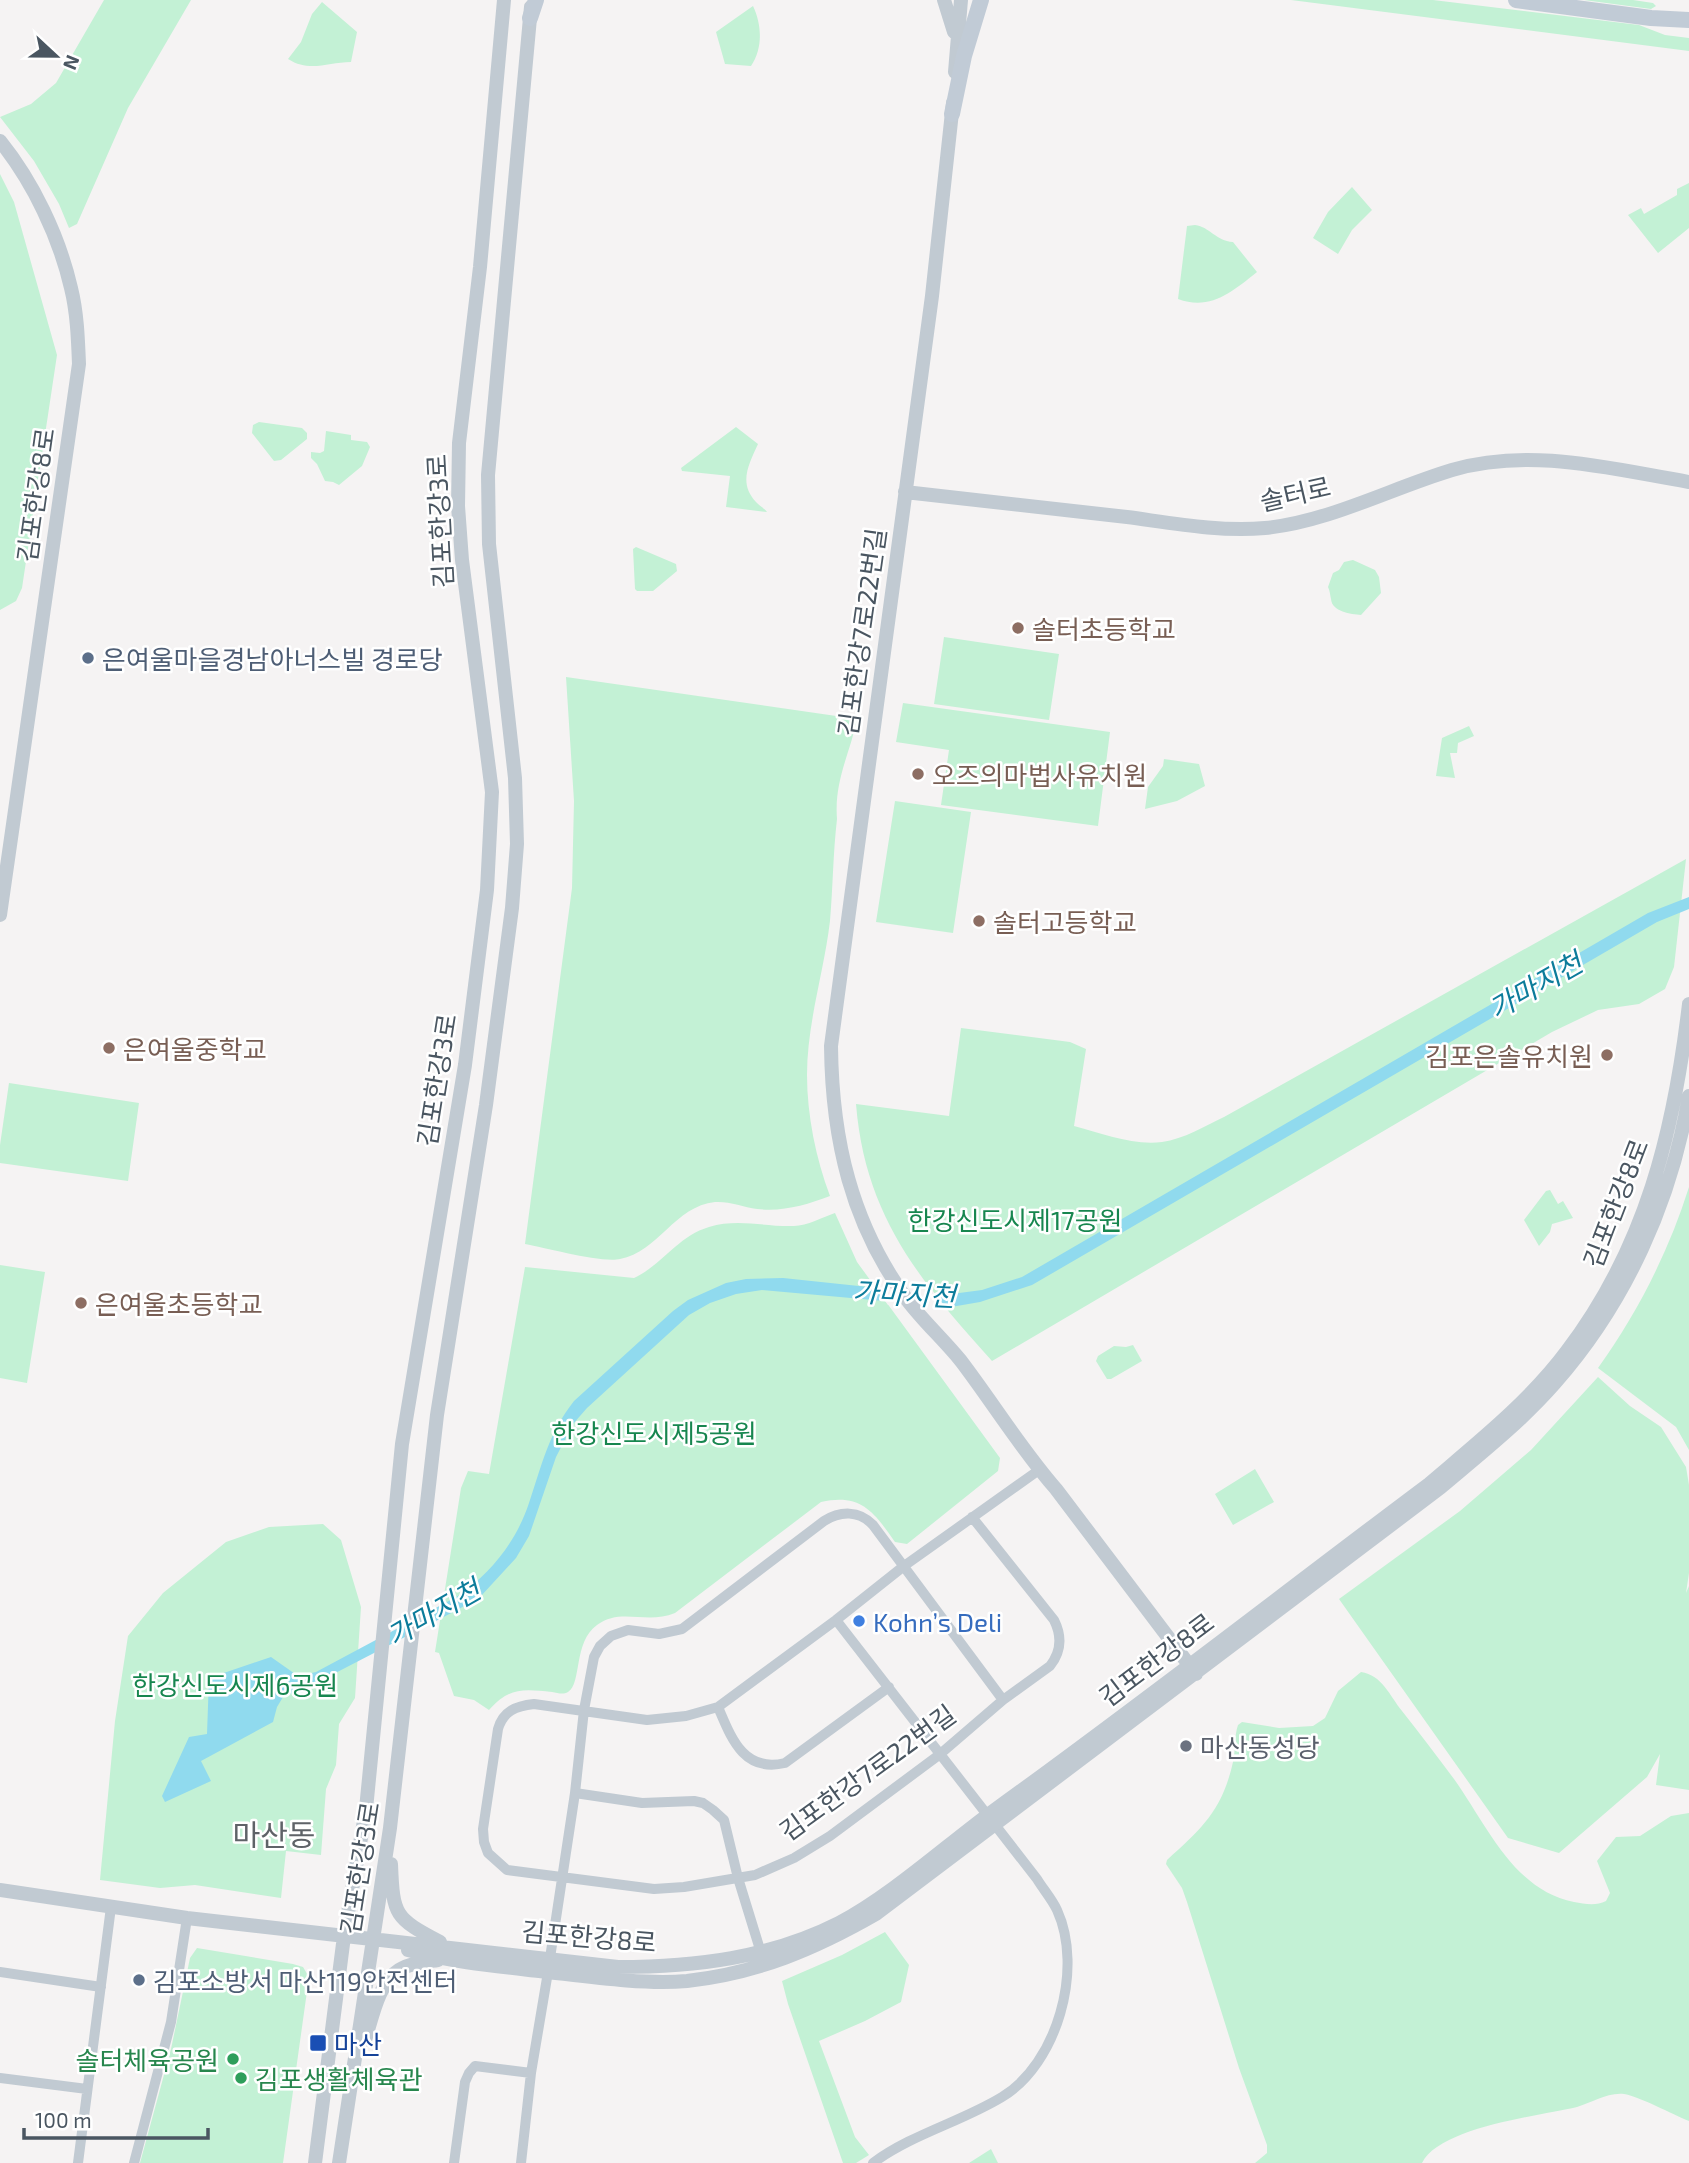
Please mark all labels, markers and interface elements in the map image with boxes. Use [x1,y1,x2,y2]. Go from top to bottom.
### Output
north arrow [21,21,91,91]
text: N [59,52,85,73]
street label: 김포한강8로 [10,426,60,564]
street label: 김포한강3로 [420,453,458,589]
street label: 솔터로 [1257,470,1333,516]
street label: 김포한강7로22번길 [831,526,891,738]
place label: 솔터초등학교 [1032,613,1176,644]
marker: 솔터초등학교 [1010,620,1026,636]
place label: 은여울마을경남아너스빌 경로당 [102,643,443,674]
marker: 은여울마을경남아너스빌 경로당 [80,650,96,666]
place label: 오즈의마법사유치원 [932,759,1147,790]
marker: 오즈의마법사유치원 [910,766,926,782]
place label: 솔터고등학교 [993,906,1137,937]
marker: 솔터고등학교 [971,913,987,929]
water label: 가마지천 [1482,943,1591,1025]
street label: 김포한강3로 [410,1011,462,1149]
place label: 은여울중학교 [123,1033,267,1064]
marker: 은여울중학교 [101,1040,117,1056]
place label: 김포은솔유치원 [1426,1040,1593,1071]
marker: 김포은솔유치원 [1599,1047,1615,1063]
street label: 김포한강8로 [1576,1134,1654,1272]
park label: 한강신도시제17공원 [907,1204,1123,1235]
water label: 가마지천 [852,1273,960,1313]
place label: 은여울초등학교 [95,1288,262,1319]
marker: 은여울초등학교 [73,1295,89,1311]
park label: 한강신도시제5공원 [551,1417,757,1448]
water label: 가마지천 [380,1570,489,1652]
place label: Kohn’s Deli [873,1606,1002,1637]
street label: 김포한강8로 [1093,1606,1219,1712]
marker: Kohn’s Deli [851,1613,867,1629]
park label: 한강신도시제6공원 [132,1669,338,1700]
street label: 김포한강7로22번길 [773,1698,961,1846]
place label: 마산동성당 [1200,1731,1320,1762]
marker: 마산동성당 [1178,1738,1194,1754]
street label: 김포한강3로 [333,1799,385,1937]
district label: 마산동 [233,1816,315,1852]
street label: 김포한강8로 [520,1915,658,1957]
place label: 김포소방서 마산119안전센터 [153,1965,458,1996]
marker: 김포소방서 마산119안전센터 [131,1972,147,1988]
place label: 마산 [334,2028,382,2059]
marker: 마산 [308,2033,328,2053]
place label: 솔터체육공원 [75,2044,219,2075]
marker: 솔터체육공원 [225,2051,241,2067]
place label: 김포생활체육관 [255,2063,423,2094]
marker: 김포생활체육관 [233,2070,249,2086]
scale bar [24,2096,208,2140]
text: 100 m [35,2107,92,2132]

